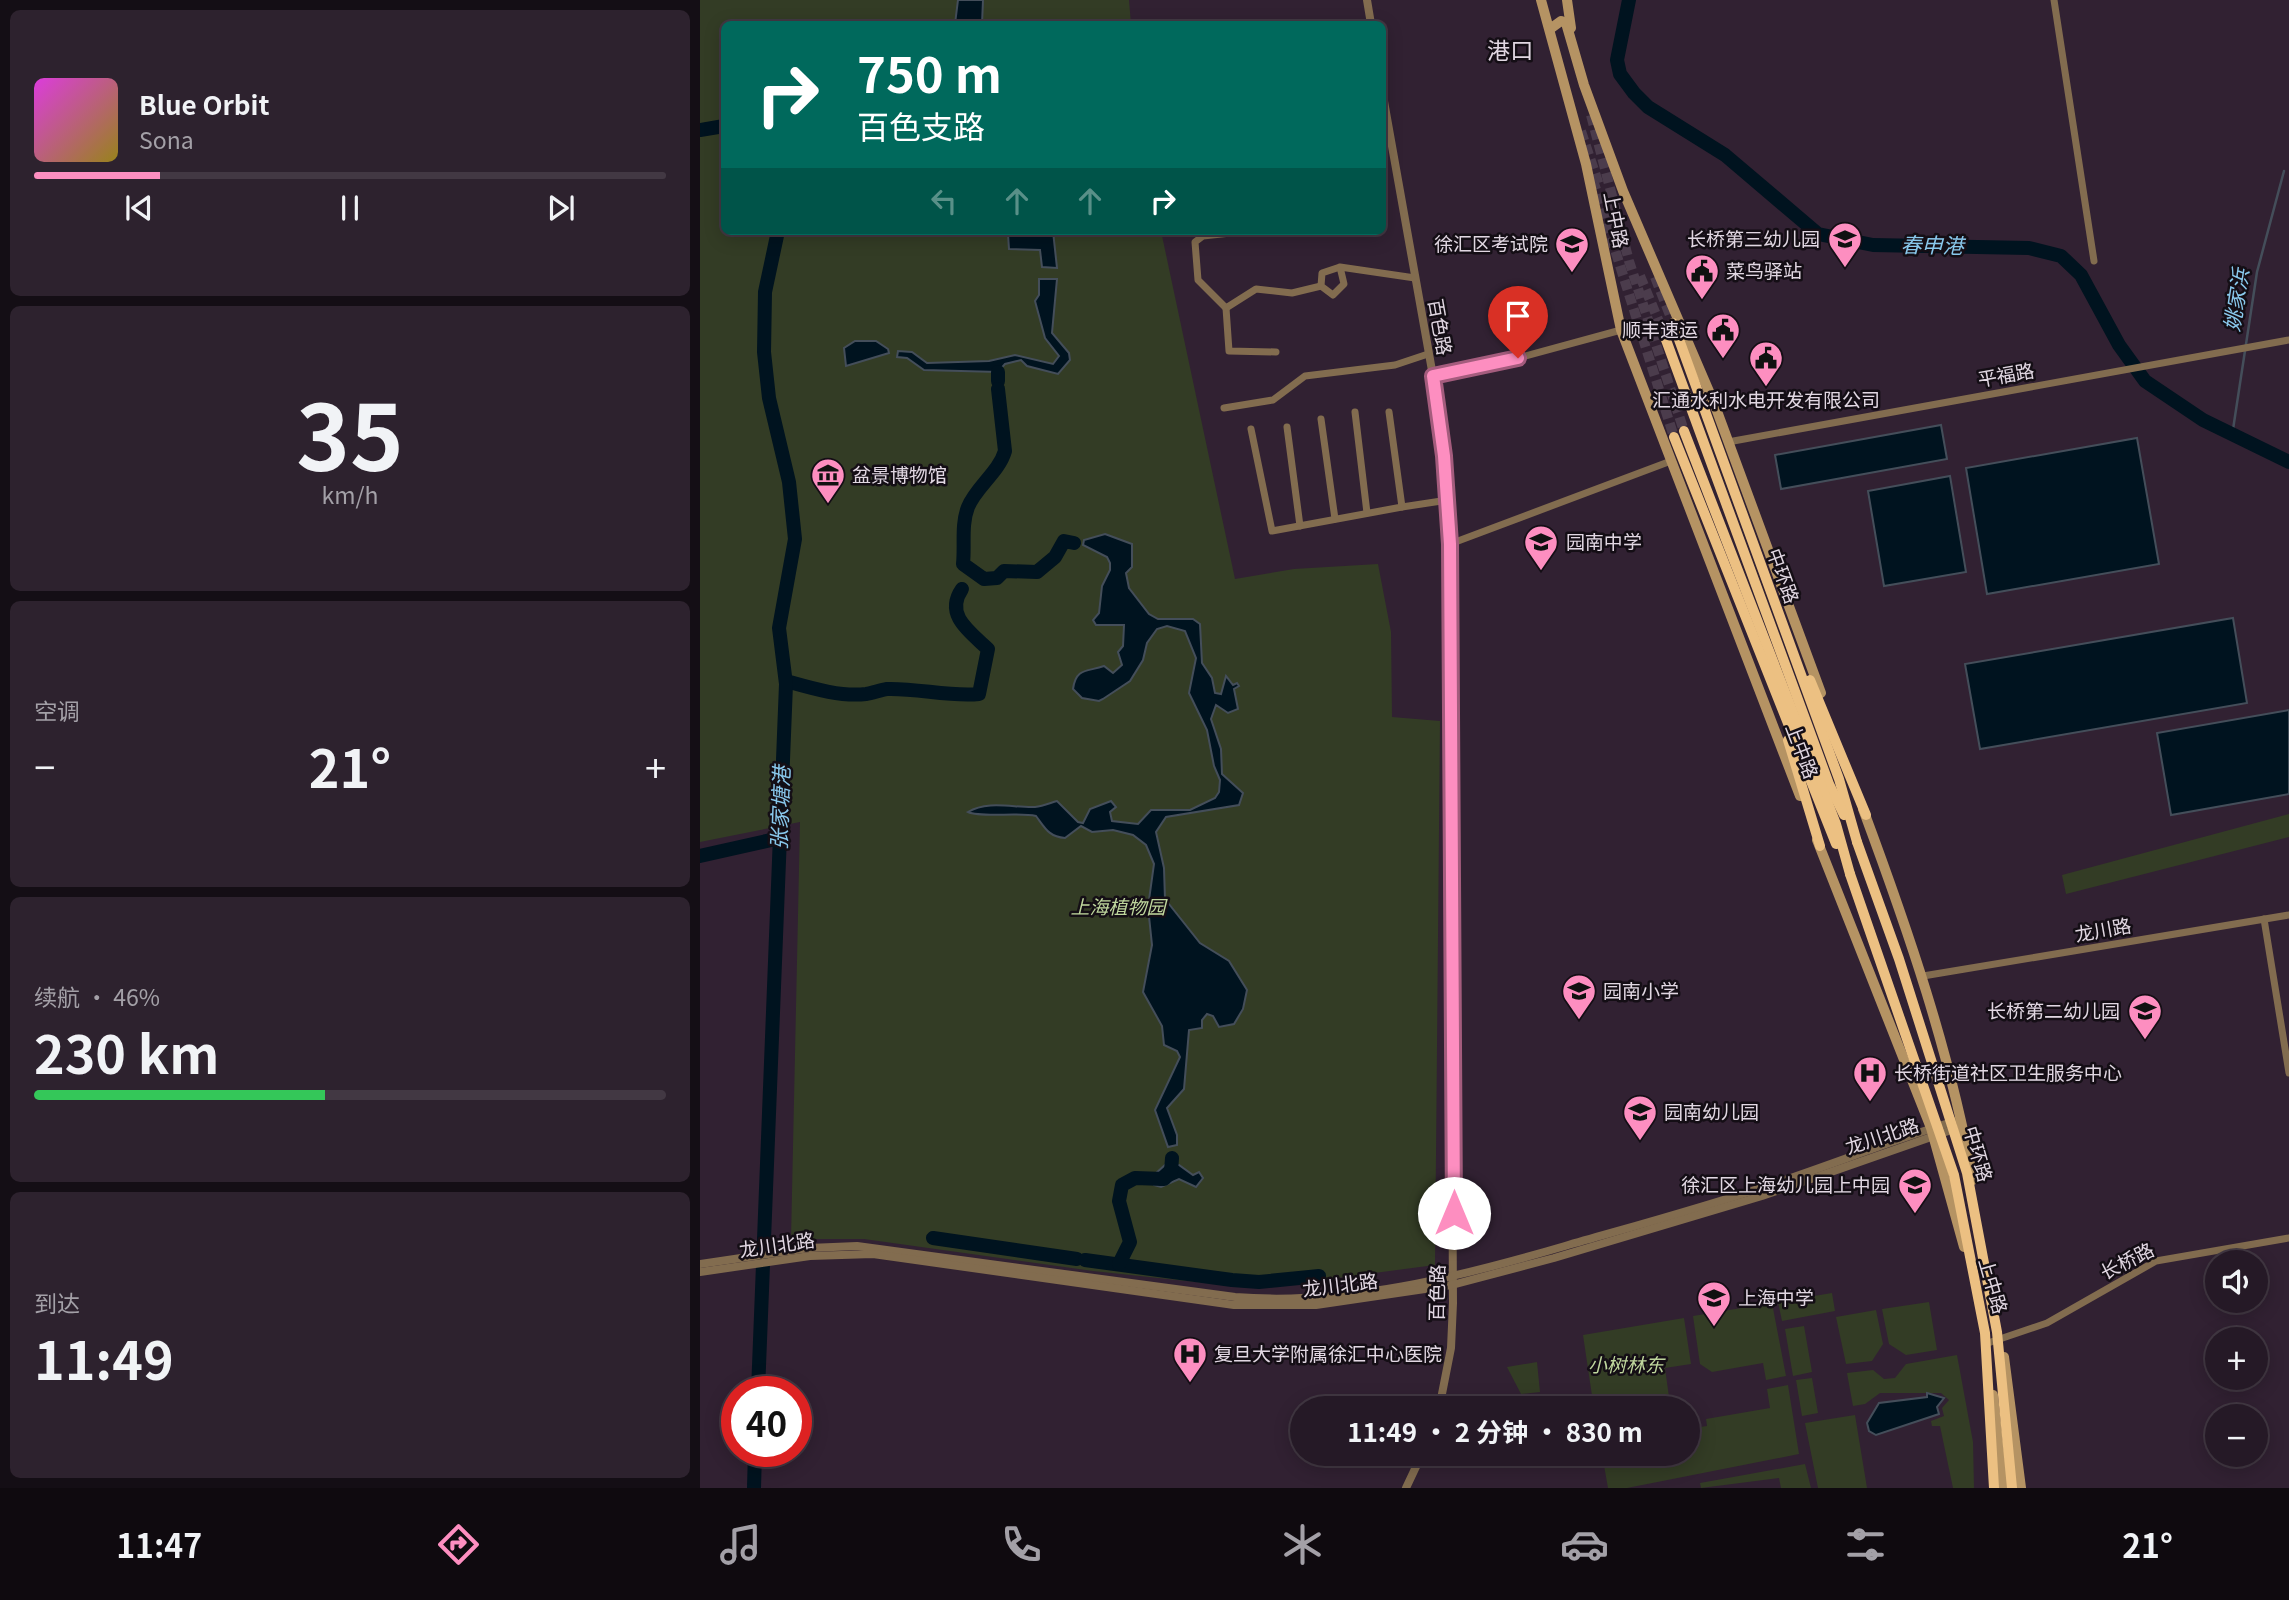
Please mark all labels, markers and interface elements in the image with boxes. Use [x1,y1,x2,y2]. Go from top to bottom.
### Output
district label: 港口 [1487,32,1533,66]
text: 750 m [857,36,1002,107]
icon: right [742,49,833,140]
text: Blue Orbit [139,85,269,122]
text: 百色支路 [857,102,985,148]
text: Sona [139,122,194,156]
icon: left [925,182,963,220]
icon: ahead [998,182,1036,220]
icon: ahead [1071,182,1109,220]
icon: right [1144,182,1182,220]
icon: previous [120,189,158,227]
icon: pause [331,189,369,227]
icon: next [542,189,580,227]
street label: 上中路 [1599,189,1636,250]
school or university icon: 长桥第三幼儿园 [1826,220,1864,269]
place label: 长桥第三幼儿园 [1687,224,1820,251]
school or university icon: 徐汇区考试院 [1553,225,1591,274]
water label: 春申港 [1900,228,1967,260]
place label: 徐汇区考试院 [1434,229,1548,256]
public building icon: 菜鸟驿站 [1683,252,1721,301]
place label: 菜鸟驿站 [1726,256,1802,283]
water label: 姚家浜 [2215,264,2255,333]
pin [1488,286,1548,358]
street label: 百色路 [1423,296,1460,357]
icon: arrive [1499,297,1537,335]
public building icon: 顺丰速运 [1704,311,1742,360]
place label: 顺丰速运 [1622,315,1698,342]
public building icon: 汇通水利水电开发有限公司 [1747,339,1785,388]
street label: 平福路 [1975,355,2036,392]
text: 35 [296,365,404,497]
place label: 汇通水利水电开发有限公司 [1652,385,1880,412]
museum icon: 盆景博物馆 [809,456,847,505]
place label: 盆景博物馆 [852,460,947,487]
text: km/h [322,477,378,511]
school or university icon: 园南中学 [1522,523,1560,572]
place label: 园南中学 [1566,527,1642,554]
street label: 中环路 [1762,544,1807,607]
text: 空调 [34,693,80,727]
street label: 上中路 [1781,719,1826,782]
text: 21° [309,728,391,803]
text: − [34,738,55,793]
text: + [645,738,666,793]
water label: 张家塘港 [763,762,796,850]
park label: 上海植物园 [1070,892,1168,919]
street label: 龙川路 [2072,910,2133,947]
school or university icon: 园南小学 [1560,972,1598,1021]
place label: 园南小学 [1603,976,1679,1003]
text: 续航 · 46% [34,979,160,1013]
school or university icon: 长桥第二幼儿园 [2126,992,2164,1041]
place label: 长桥第二幼儿园 [1987,996,2120,1023]
text: 230 km [34,1014,219,1089]
hospital icon: 长桥街道社区卫生服务中心 [1851,1054,1889,1103]
place label: 长桥街道社区卫生服务中心 [1894,1058,2122,1085]
school or university icon: 园南幼儿园 [1621,1093,1659,1142]
place label: 园南幼儿园 [1664,1097,1759,1124]
street label: 龙川北路 [1841,1110,1922,1159]
street label: 中环路 [1959,1122,2000,1185]
school or university icon: 徐汇区上海幼儿园上中园 [1896,1166,1934,1215]
place label: 徐汇区上海幼儿园上中园 [1681,1170,1890,1197]
position arrow [1417,1176,1491,1250]
street label: 龙川北路 [737,1225,816,1262]
street label: 长桥路 [2095,1235,2158,1285]
map controls [2205,1250,2268,1467]
button: sound [2205,1250,2268,1313]
street label: 上中路 [1974,1254,2015,1317]
street label: 百色路 [1422,1264,1449,1322]
street label: 龙川北路 [1300,1265,1379,1302]
school or university icon: 上海中学 [1695,1279,1733,1328]
place label: 上海中学 [1738,1283,1814,1310]
text: 到达 [34,1285,80,1319]
text: 11:49 [34,1320,174,1395]
button: + [2205,1327,2268,1390]
hospital icon: 复旦大学附属徐汇中心医院 [1171,1335,1209,1384]
place label: 复旦大学附属徐汇中心医院 [1214,1339,1442,1366]
park label: 小树林东 [1588,1350,1666,1377]
speed limit sign: 40 [721,1376,812,1467]
button: − [2205,1404,2268,1467]
text: 11:49 · 2 分钟 · 830 m [1347,1412,1643,1449]
icon: directions [434,1520,483,1569]
icon: music [716,1520,765,1569]
icon: phone [997,1520,1046,1569]
icon: climate [1278,1520,1327,1569]
icon: car [1560,1520,1609,1569]
icon: filters [1841,1520,1890,1569]
text: 11:47 [116,1521,202,1567]
text: 21° [2122,1521,2173,1567]

